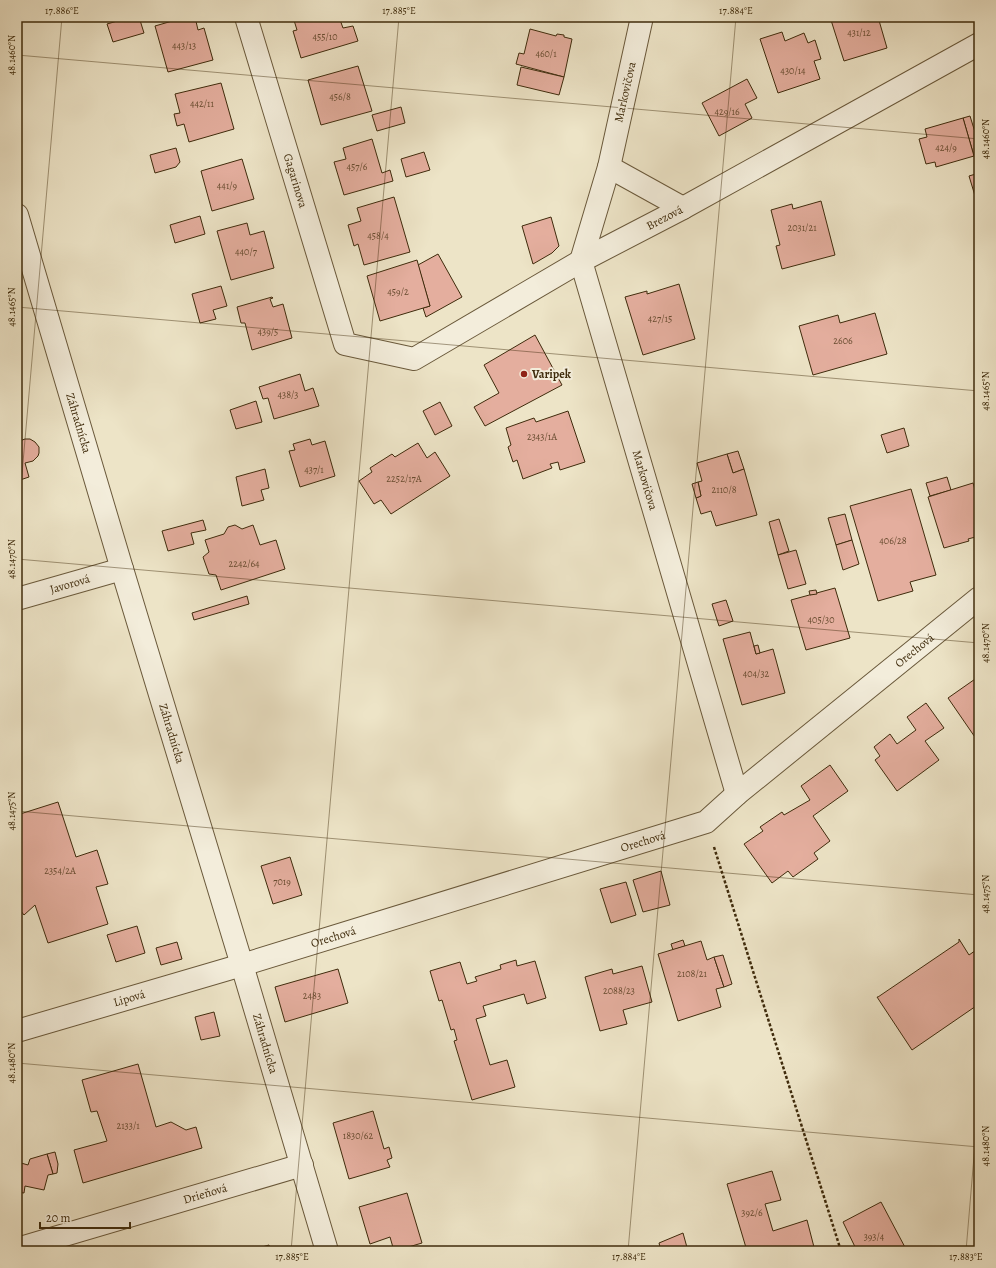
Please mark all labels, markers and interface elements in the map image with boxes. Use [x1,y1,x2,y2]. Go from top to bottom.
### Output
text: 17.886°E [45,4,79,17]
text: 17.885°E [382,4,416,17]
text: 17.884°E [719,4,753,17]
house number: 431/12 [847,26,871,39]
house number: 455/10 [312,30,338,43]
text: 48.1460°N [5,35,18,75]
house number: 443/13 [172,39,196,52]
house number: 460/1 [535,47,557,60]
street label: Markovičova [610,60,640,124]
house number: 430/14 [780,64,806,77]
house number: 456/8 [329,90,351,103]
house number: 442/11 [190,97,215,110]
house number: 429/16 [714,105,740,118]
text: 48.1460°N [979,119,992,159]
house number: 424/9 [935,141,957,154]
street label: Gagarinova [280,152,311,210]
house number: 457/6 [347,160,368,173]
house number: 441/9 [217,179,238,192]
street label: Brezová [644,201,686,234]
house number: 2031/21 [787,221,817,234]
house number: 458/4 [367,229,389,242]
house number: 440/7 [235,245,258,258]
house number: 459/2 [387,285,409,298]
text: 48.1465°N [5,287,18,327]
house number: 427/15 [648,312,672,325]
house number: 439/5 [258,325,278,338]
house number: 2606 [833,334,853,347]
place label: Varipek [531,366,572,382]
marker: Varipek [519,369,529,379]
text: 48.1465°N [979,371,992,411]
house number: 438/3 [278,388,299,401]
street label: Záhradnícka [62,391,95,455]
house number: 2343/1A [527,430,557,443]
street label: Markovičova [629,448,662,513]
house number: 437/1 [304,463,324,476]
house number: 2252/17A [386,472,422,485]
house number: 2110/8 [711,483,737,496]
house number: 406/28 [879,534,907,547]
text: 48.1470°N [5,539,18,579]
house number: 2242/64 [228,557,260,570]
street label: Javorová [48,570,92,597]
house number: 405/30 [808,613,834,626]
text: 48.1470°N [979,623,992,663]
street label: Orechová [891,629,938,671]
house number: 404/32 [743,667,770,680]
street label: Záhradnícka [155,701,189,766]
text: 48.1475°N [5,791,18,831]
street label: Orechová [618,827,668,856]
house number: 2354/2A [44,864,76,877]
text: 48.1475°N [979,874,992,914]
house number: 7019 [273,875,291,888]
street label: Orechová [309,922,358,951]
house number: 2108/21 [677,967,707,980]
house number: 2088/23 [603,984,635,997]
street label: Lipová [111,986,147,1010]
house number: 2483 [303,989,321,1002]
street label: Záhradnícka [249,1012,282,1076]
text: 48.1480°N [5,1043,18,1083]
house number: 2133/1 [116,1119,140,1132]
text: 48.1480°N [979,1126,992,1166]
house number: 1830/62 [343,1129,373,1142]
street label: Drieňová [181,1179,229,1208]
scale bar [40,1204,130,1230]
house number: 392/6 [741,1206,763,1219]
text: 20 m [46,1210,70,1226]
house number: 393/4 [864,1230,885,1243]
text: 17.885°E [275,1250,309,1263]
text: 17.884°E [612,1250,646,1263]
text: 17.883°E [949,1250,983,1263]

